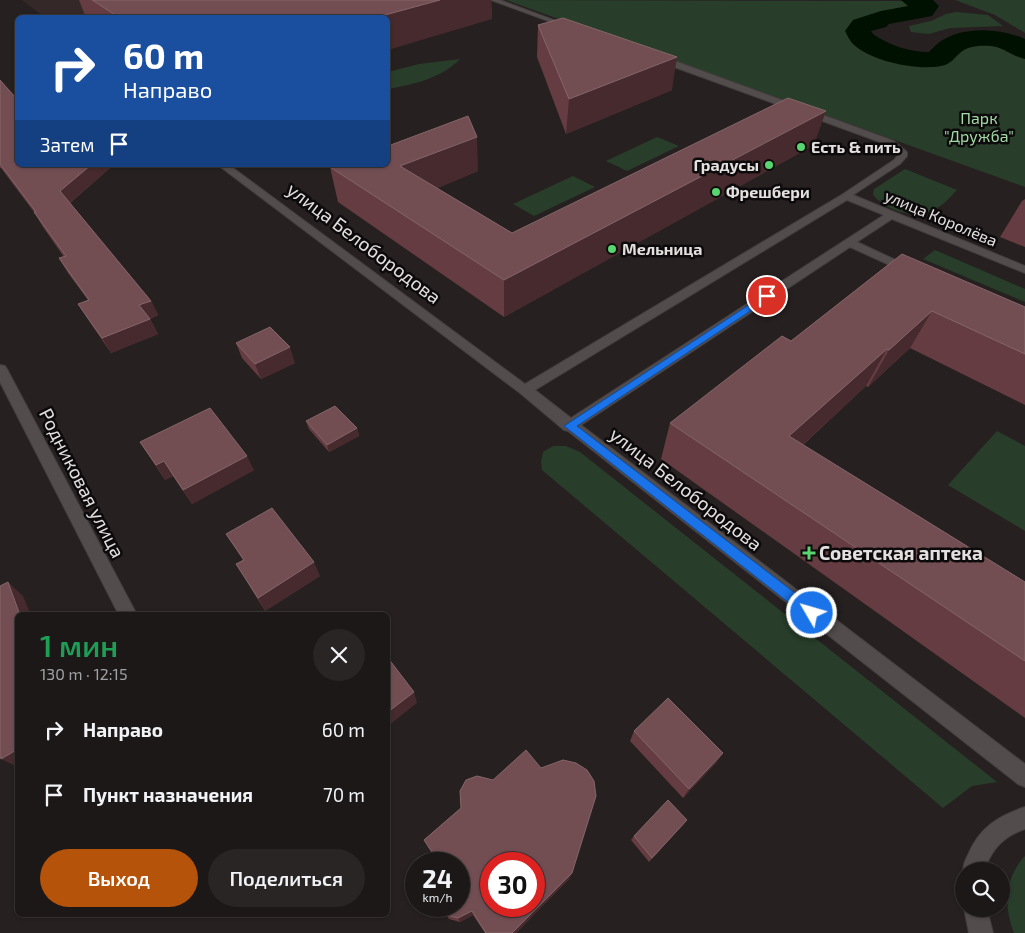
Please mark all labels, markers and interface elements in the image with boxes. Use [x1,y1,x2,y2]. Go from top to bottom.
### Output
text: 60 m [123,34,204,76]
icon: right [40,35,105,100]
text: Направо [123,76,212,102]
park label: Парк "Дружба" [944,108,1014,146]
icon: arrive [105,130,133,158]
text: Затем [40,133,95,156]
place label: Есть & пить [811,137,901,156]
marker: Есть & пить [795,141,807,153]
place label: Градусы [693,155,759,174]
marker: Градусы [763,159,775,171]
street label: улица Белобородова [282,177,446,309]
place label: Фрешбери [726,182,810,201]
street label: улица Королёва [882,185,1000,251]
marker: Фрешбери [710,186,722,198]
place label: Мельница [622,239,702,258]
marker: Мельница [606,243,618,255]
pin [746,275,788,317]
icon: arrive [753,282,781,310]
street label: Родниковая улица [34,404,130,562]
street label: улица Белобородова [605,422,767,556]
place label: Советская аптека [819,541,983,564]
marker: Советская аптека [803,547,815,559]
position arrow [785,586,837,638]
text: 1 мин [40,627,118,663]
button: close [313,629,365,681]
text: 130 m · 12:15 [40,664,128,683]
icon: right [40,716,68,744]
text: Направо [83,718,163,741]
text: 60 m [322,718,365,741]
icon: arrive [40,781,68,809]
text: Пункт назначения [83,783,253,806]
text: 70 m [323,783,365,806]
button: Выход [40,849,198,907]
button: Поделиться [208,849,365,907]
speed limit sign: 30 [480,852,545,917]
map controls [955,862,1010,917]
button: search [955,862,1010,917]
text: 24 [422,863,453,893]
text: km/h [423,890,452,904]

